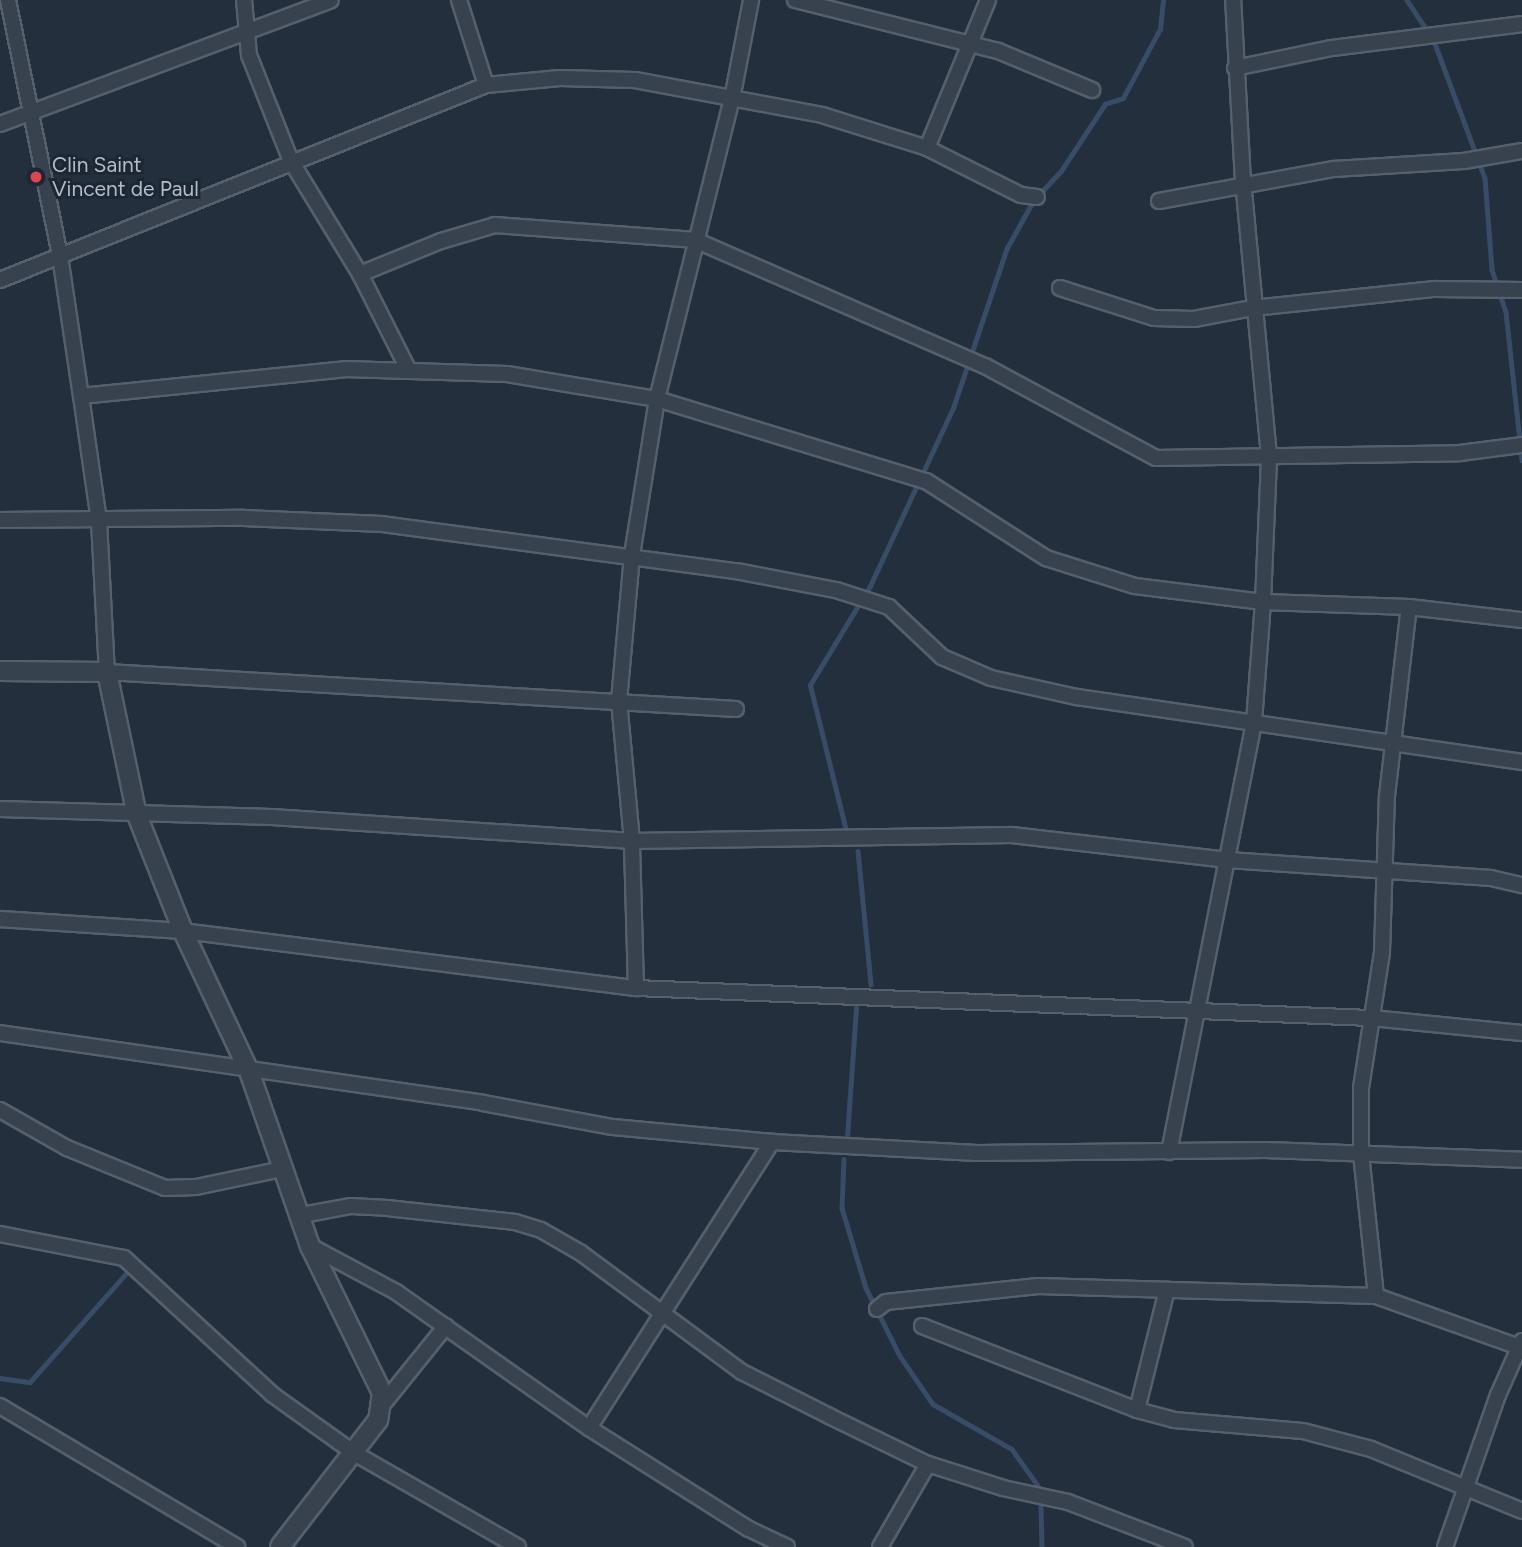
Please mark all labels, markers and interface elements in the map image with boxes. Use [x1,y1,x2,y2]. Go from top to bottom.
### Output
place label: Clin Saint Vincent de Paul [52,152,199,202]
marker: Clin Saint Vincent de Paul [26,167,46,187]

